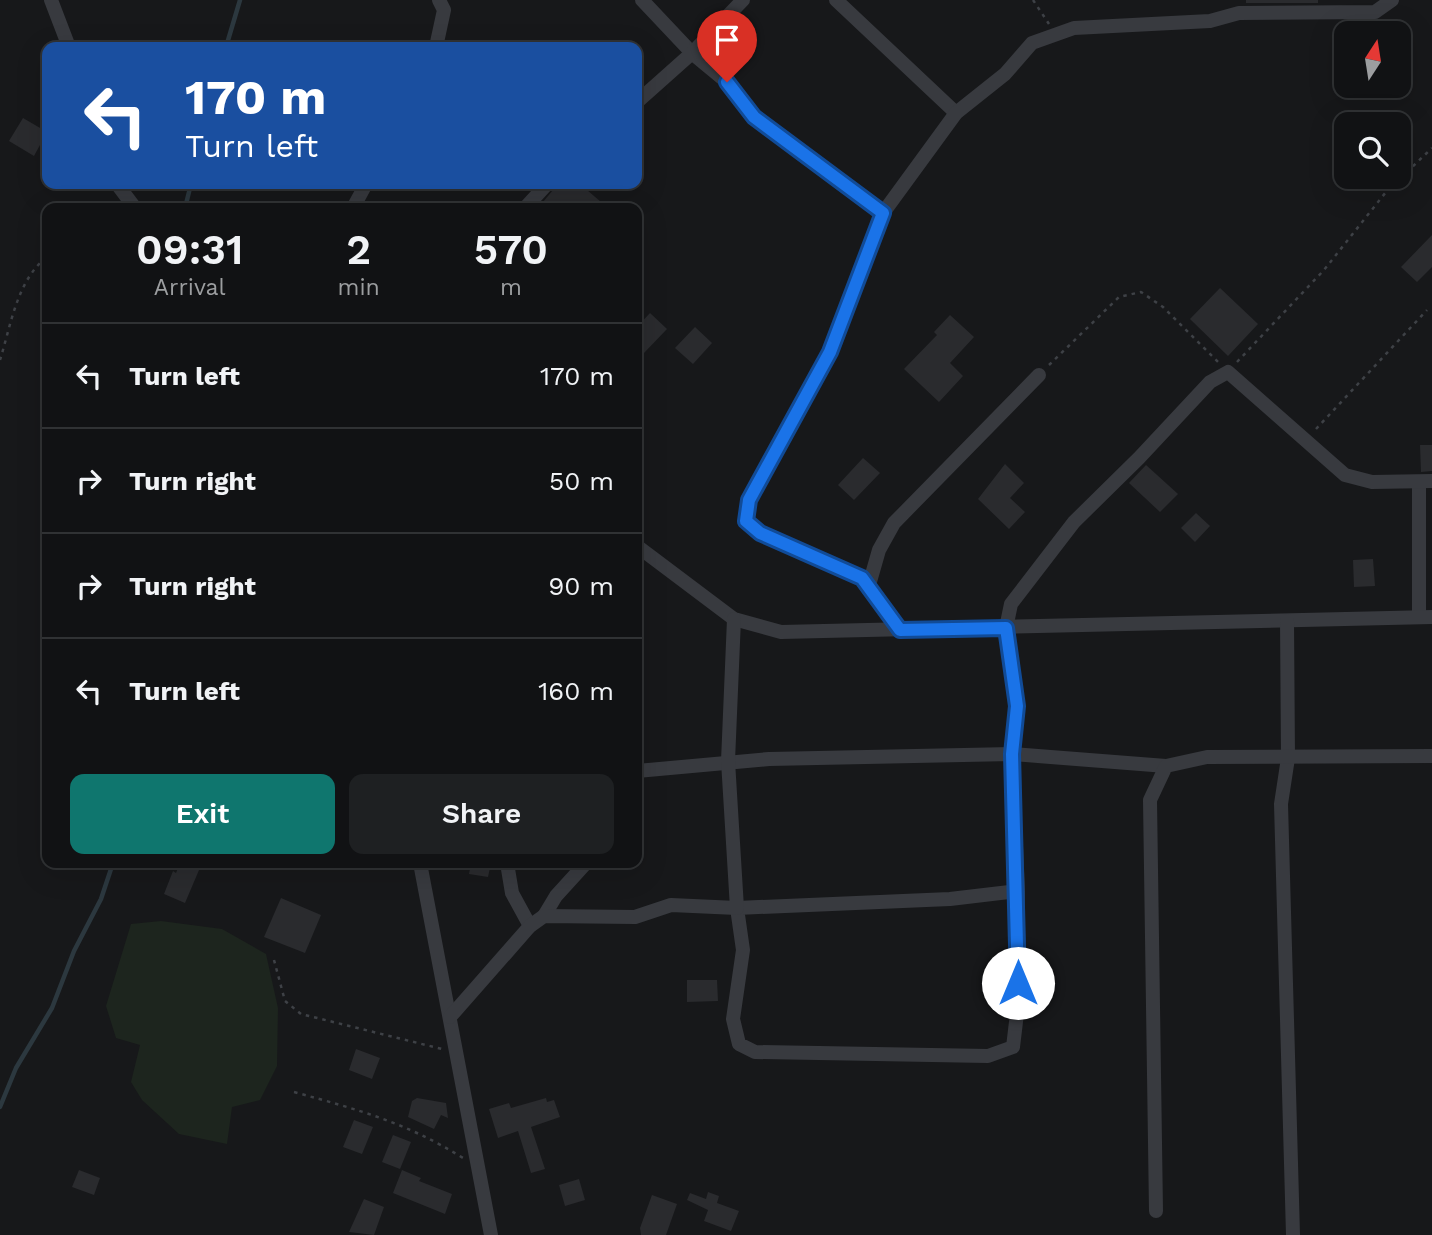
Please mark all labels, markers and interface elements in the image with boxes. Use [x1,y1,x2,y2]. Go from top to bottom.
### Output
pin [697,10,757,82]
icon: arrive [708,21,746,59]
north arrow [1334,21,1410,98]
map controls [1334,21,1411,189]
text: 170 m [185,68,326,126]
icon: left [70,70,161,161]
button: search [1334,112,1411,189]
text: Turn left [185,127,318,165]
text: 09:31 [136,225,243,274]
text: 2 [346,225,371,274]
text: 570 [474,225,548,274]
text: Arrival [154,274,226,301]
text: min [337,274,380,301]
text: m [500,274,522,301]
icon: left [70,357,108,395]
text: Turn left [129,361,240,391]
text: 170 m [540,361,614,391]
icon: right [70,462,108,500]
text: Turn right [129,466,256,496]
text: 50 m [549,466,614,496]
icon: right [70,567,108,605]
text: Turn right [129,571,256,601]
text: 90 m [548,571,614,601]
icon: left [70,672,108,710]
text: Turn left [129,676,240,706]
text: 160 m [538,676,614,706]
button: Exit [70,774,335,854]
button: Share [349,774,614,854]
position arrow [981,946,1055,1020]

